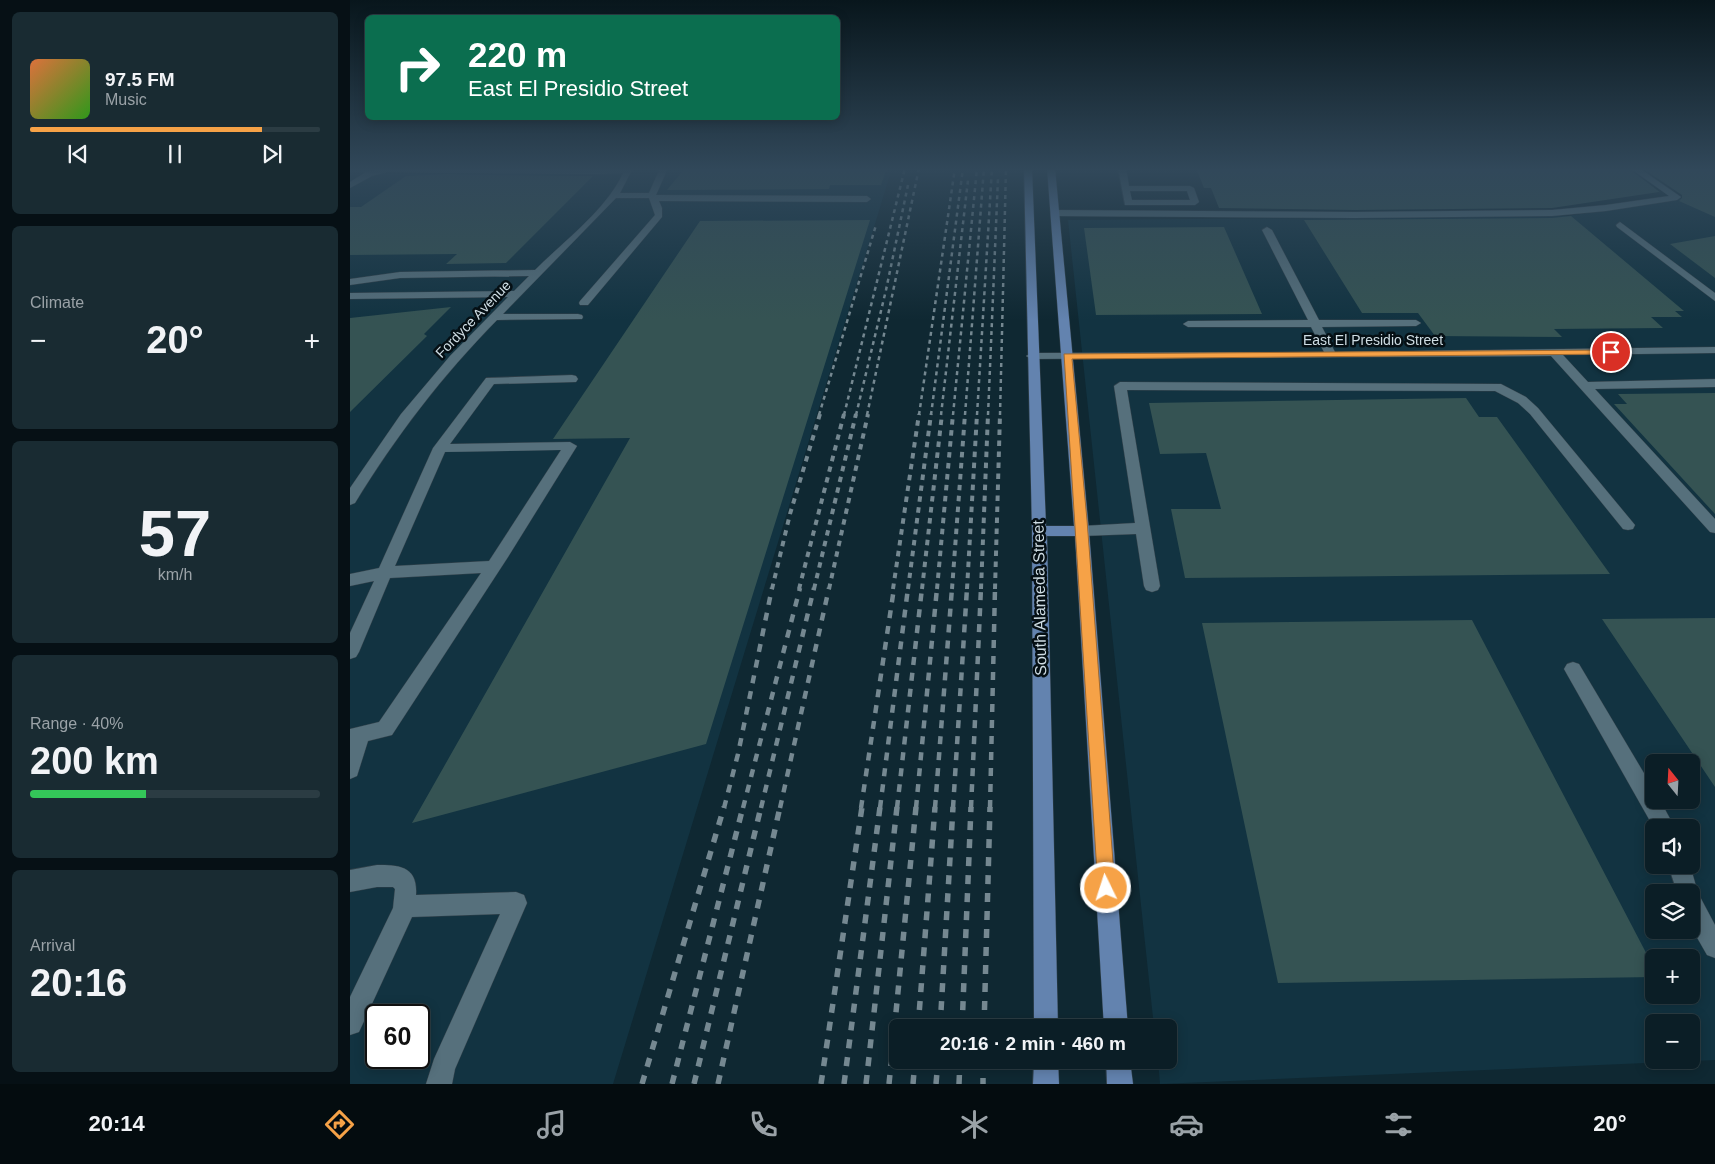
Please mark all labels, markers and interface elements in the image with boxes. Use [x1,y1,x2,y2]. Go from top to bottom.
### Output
icon: right [385,35,450,100]
text: 220 m [468,35,567,74]
text: 97.5 FM [105,69,175,90]
text: East El Presidio Street [468,76,688,101]
text: Music [105,91,147,108]
icon: previous [64,140,92,168]
icon: pause [161,140,189,168]
icon: next [258,140,286,168]
street label: Fordyce Avenue [432,277,514,361]
text: Climate [30,294,84,311]
text: 20° [146,319,204,361]
text: − [30,325,46,356]
text: + [304,325,320,356]
pin [1590,331,1632,373]
street label: East El Presidio Street [1303,332,1443,348]
icon: arrive [1597,338,1625,366]
text: 57 [139,497,211,570]
street label: South Alameda Street [1030,519,1049,676]
text: km/h [158,566,192,583]
text: Range · 40% [30,715,123,732]
text: 200 km [30,740,159,782]
north arrow [1645,754,1700,809]
map controls [1645,754,1700,1069]
button: sound [1645,819,1700,874]
position arrow [1079,861,1131,913]
button: layers [1645,884,1700,939]
text: Arrival [30,937,75,954]
button: + [1645,949,1700,1004]
text: 20:16 [30,962,127,1004]
speed limit sign: 60 [365,1004,430,1069]
button: − [1645,1014,1700,1069]
text: 20:16 · 2 min · 460 m [940,1033,1126,1054]
icon: directions [322,1107,357,1142]
icon: music [534,1107,569,1142]
icon: phone [746,1107,781,1142]
icon: climate [957,1107,992,1142]
icon: car [1169,1107,1204,1142]
icon: filters [1381,1107,1416,1142]
text: 20:14 [88,1111,145,1136]
text: 20° [1593,1111,1626,1136]

